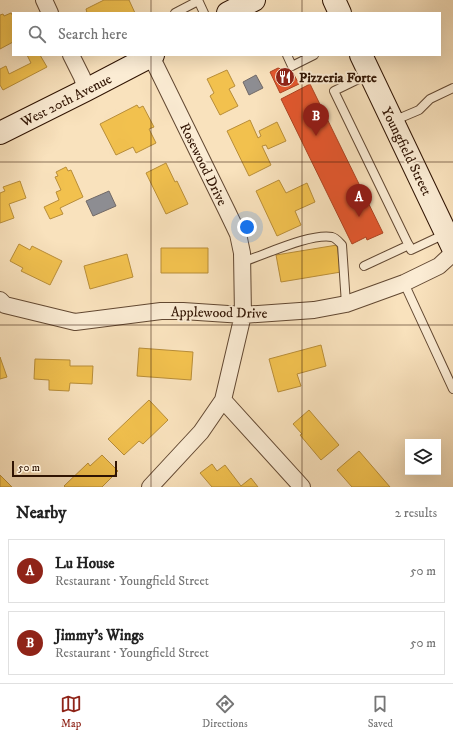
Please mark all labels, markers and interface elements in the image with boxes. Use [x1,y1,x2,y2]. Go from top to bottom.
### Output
search box [12,12,441,56]
icon: search [26,23,48,45]
text: Search here [58,25,127,44]
restaurant icon: Pizzeria Forte [274,66,296,88]
place label: Pizzeria Forte [299,69,377,87]
street label: West 20th Avenue [17,70,115,132]
pin: B [303,103,329,136]
street label: Youngfield Street [377,104,436,199]
street label: Rosewood Drive [175,120,231,209]
pin: A [346,184,372,217]
your location [237,217,257,237]
street label: Applewood Drive [171,303,268,323]
map controls [405,439,441,475]
button: layers [405,439,441,475]
scale bar [12,459,117,478]
text: 50 m [18,461,40,475]
text: Nearby [16,502,66,524]
text: 2 results [395,505,437,521]
text: Lu House [55,554,114,573]
text: A [26,563,34,579]
text: 50 m [410,563,436,579]
text: Restaurant · Youngfield Street [55,573,209,589]
text: Jimmy's Wings [55,626,144,645]
text: B [26,635,34,651]
text: 50 m [410,635,436,651]
text: Restaurant · Youngfield Street [55,645,209,661]
tab: Map [60,693,82,731]
tab: Directions [202,693,248,731]
tab: Saved [368,693,393,731]

